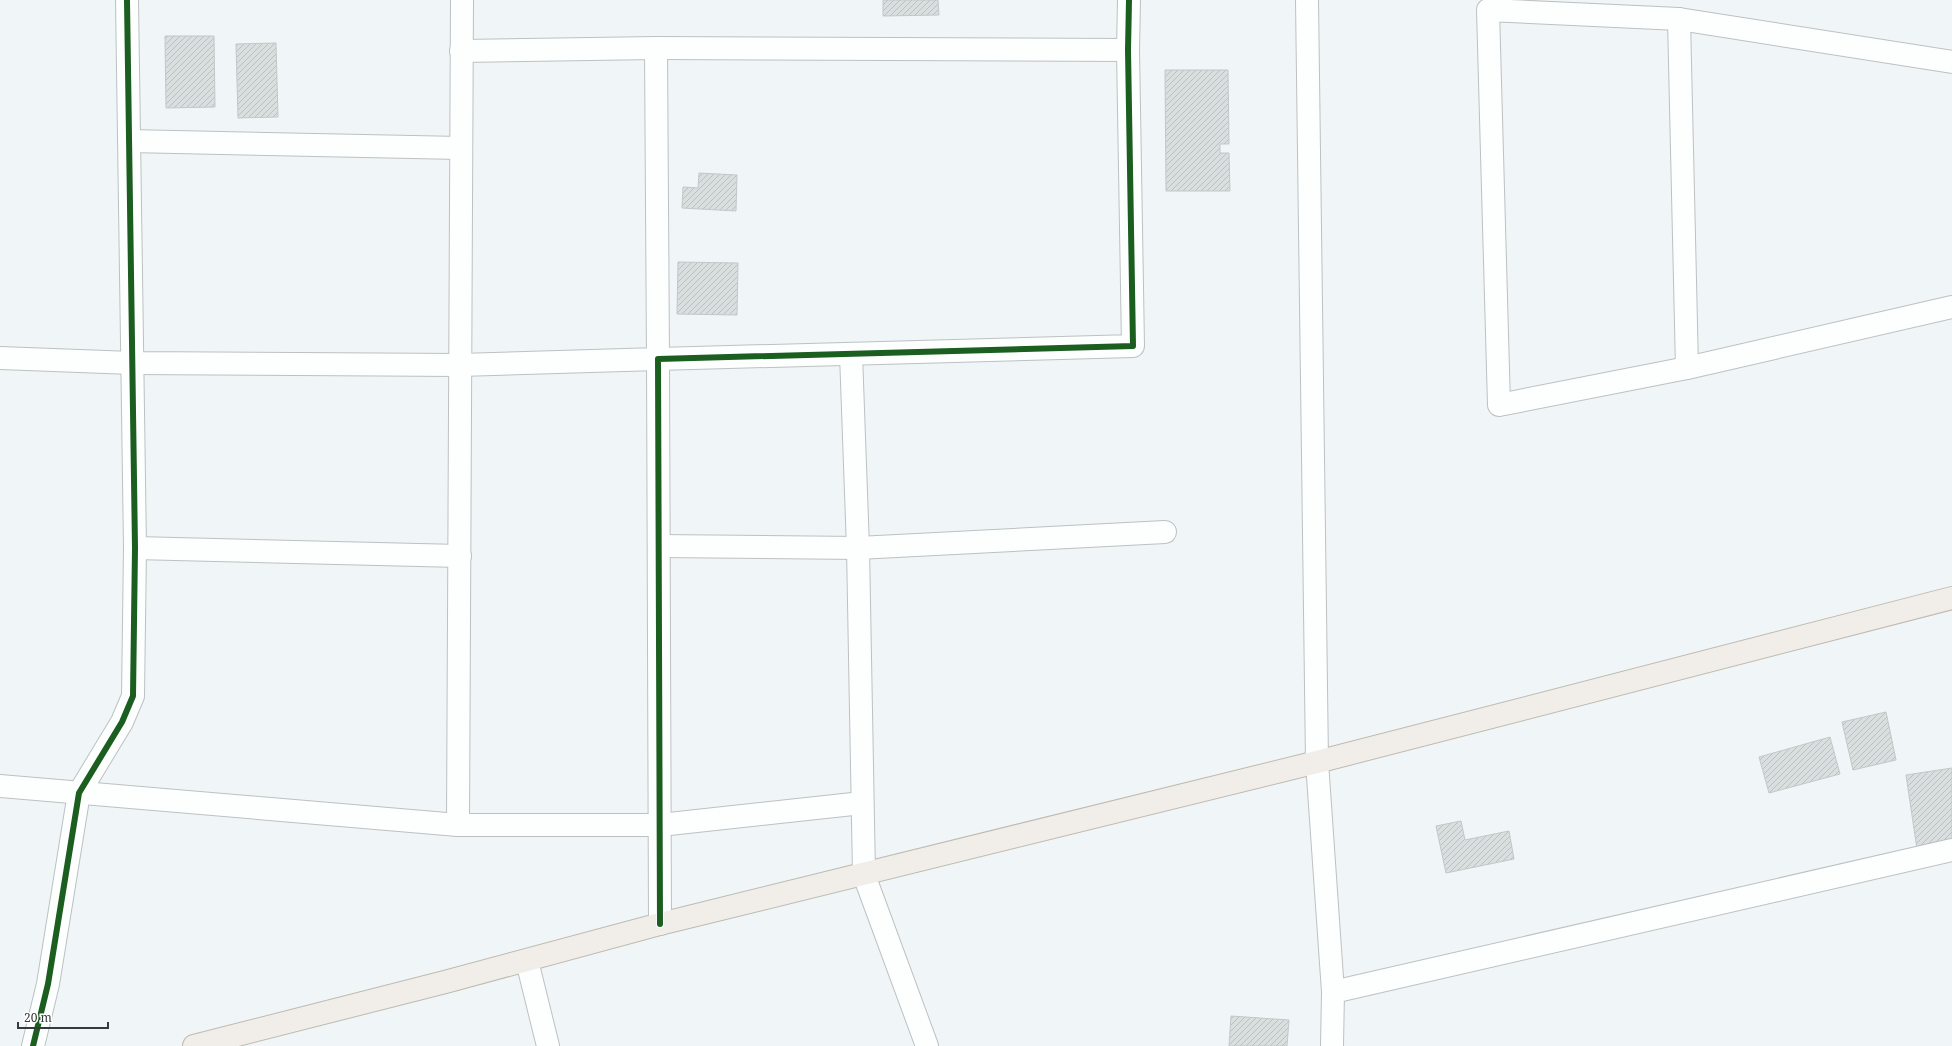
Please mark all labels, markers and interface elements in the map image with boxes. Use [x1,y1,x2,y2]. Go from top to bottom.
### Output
scale bar [18,1004,108,1030]
text: 20 m [24,1009,52,1026]

